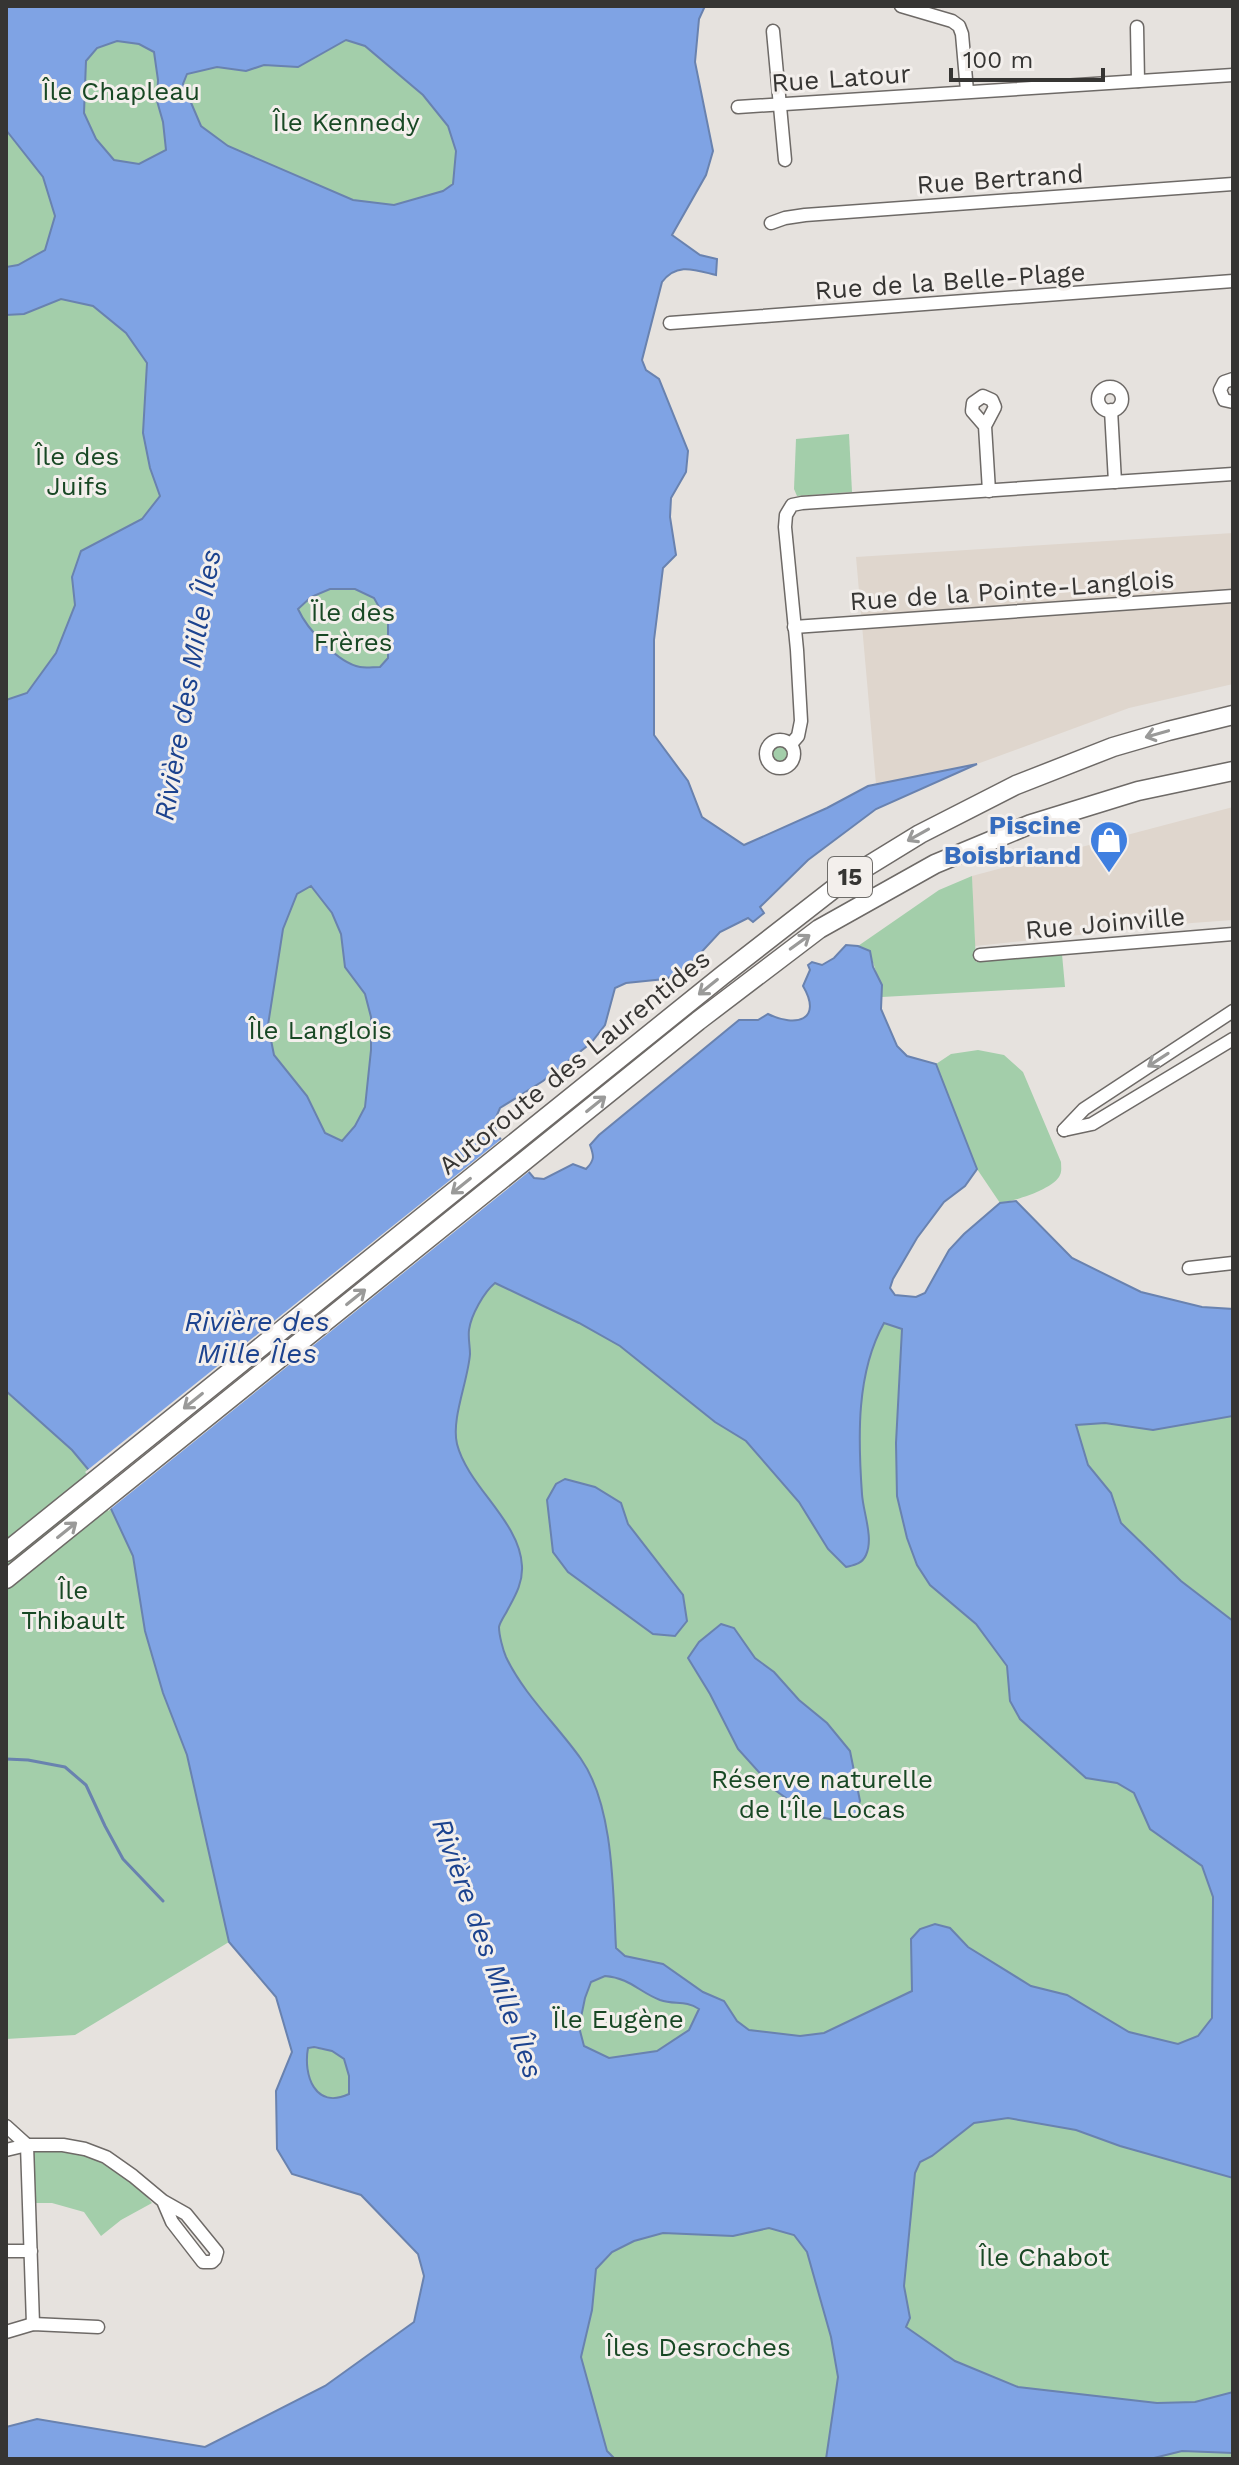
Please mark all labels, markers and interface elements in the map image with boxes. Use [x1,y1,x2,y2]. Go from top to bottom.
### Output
scale bar [951,32,1103,82]
text: 100 m [963,46,1033,74]
street label: Rue Latour [770,58,912,98]
park label: Île Chapleau [41,76,200,106]
park label: Île Kennedy [271,107,420,137]
street label: Rue Bertrand [916,158,1084,200]
street label: Rue de la Belle-Plage [814,257,1086,305]
park label: Île des Juifs [34,441,119,501]
water label: Rivière des Mille Îles [147,547,228,823]
street label: Rue de la Pointe-Langlois [849,564,1175,616]
park label: Ïle des Frères [311,597,395,657]
one-way arrow [1145,727,1171,742]
place label: Piscine Boisbriand [944,810,1081,870]
shop icon: Piscine Boisbriand [1088,819,1130,874]
one-way arrow [907,828,931,843]
road number: 15 [828,857,872,897]
street label: Rue Joinville [1024,901,1186,945]
one-way arrow [788,934,810,951]
street label: Autoroute des Laurentides [432,943,716,1181]
one-way arrow [698,978,719,996]
park label: Île Langlois [247,1015,392,1045]
one-way arrow [1148,1051,1170,1068]
one-way arrow [585,1095,606,1113]
one-way arrow [451,1176,472,1194]
one-way arrow [345,1288,366,1306]
water label: Rivière des Mille Îles [184,1305,330,1370]
one-way arrow [183,1392,204,1410]
one-way arrow [56,1522,77,1539]
park label: Île Thibault [21,1575,125,1635]
park label: Réserve naturelle de l'Île Locas [711,1764,933,1824]
water label: Rivière des Mille Îles [425,1814,550,2083]
park label: Ïle Eugène [552,2004,684,2034]
park label: Île Chabot [978,2242,1109,2272]
park label: Îles Desroches [604,2332,791,2362]

